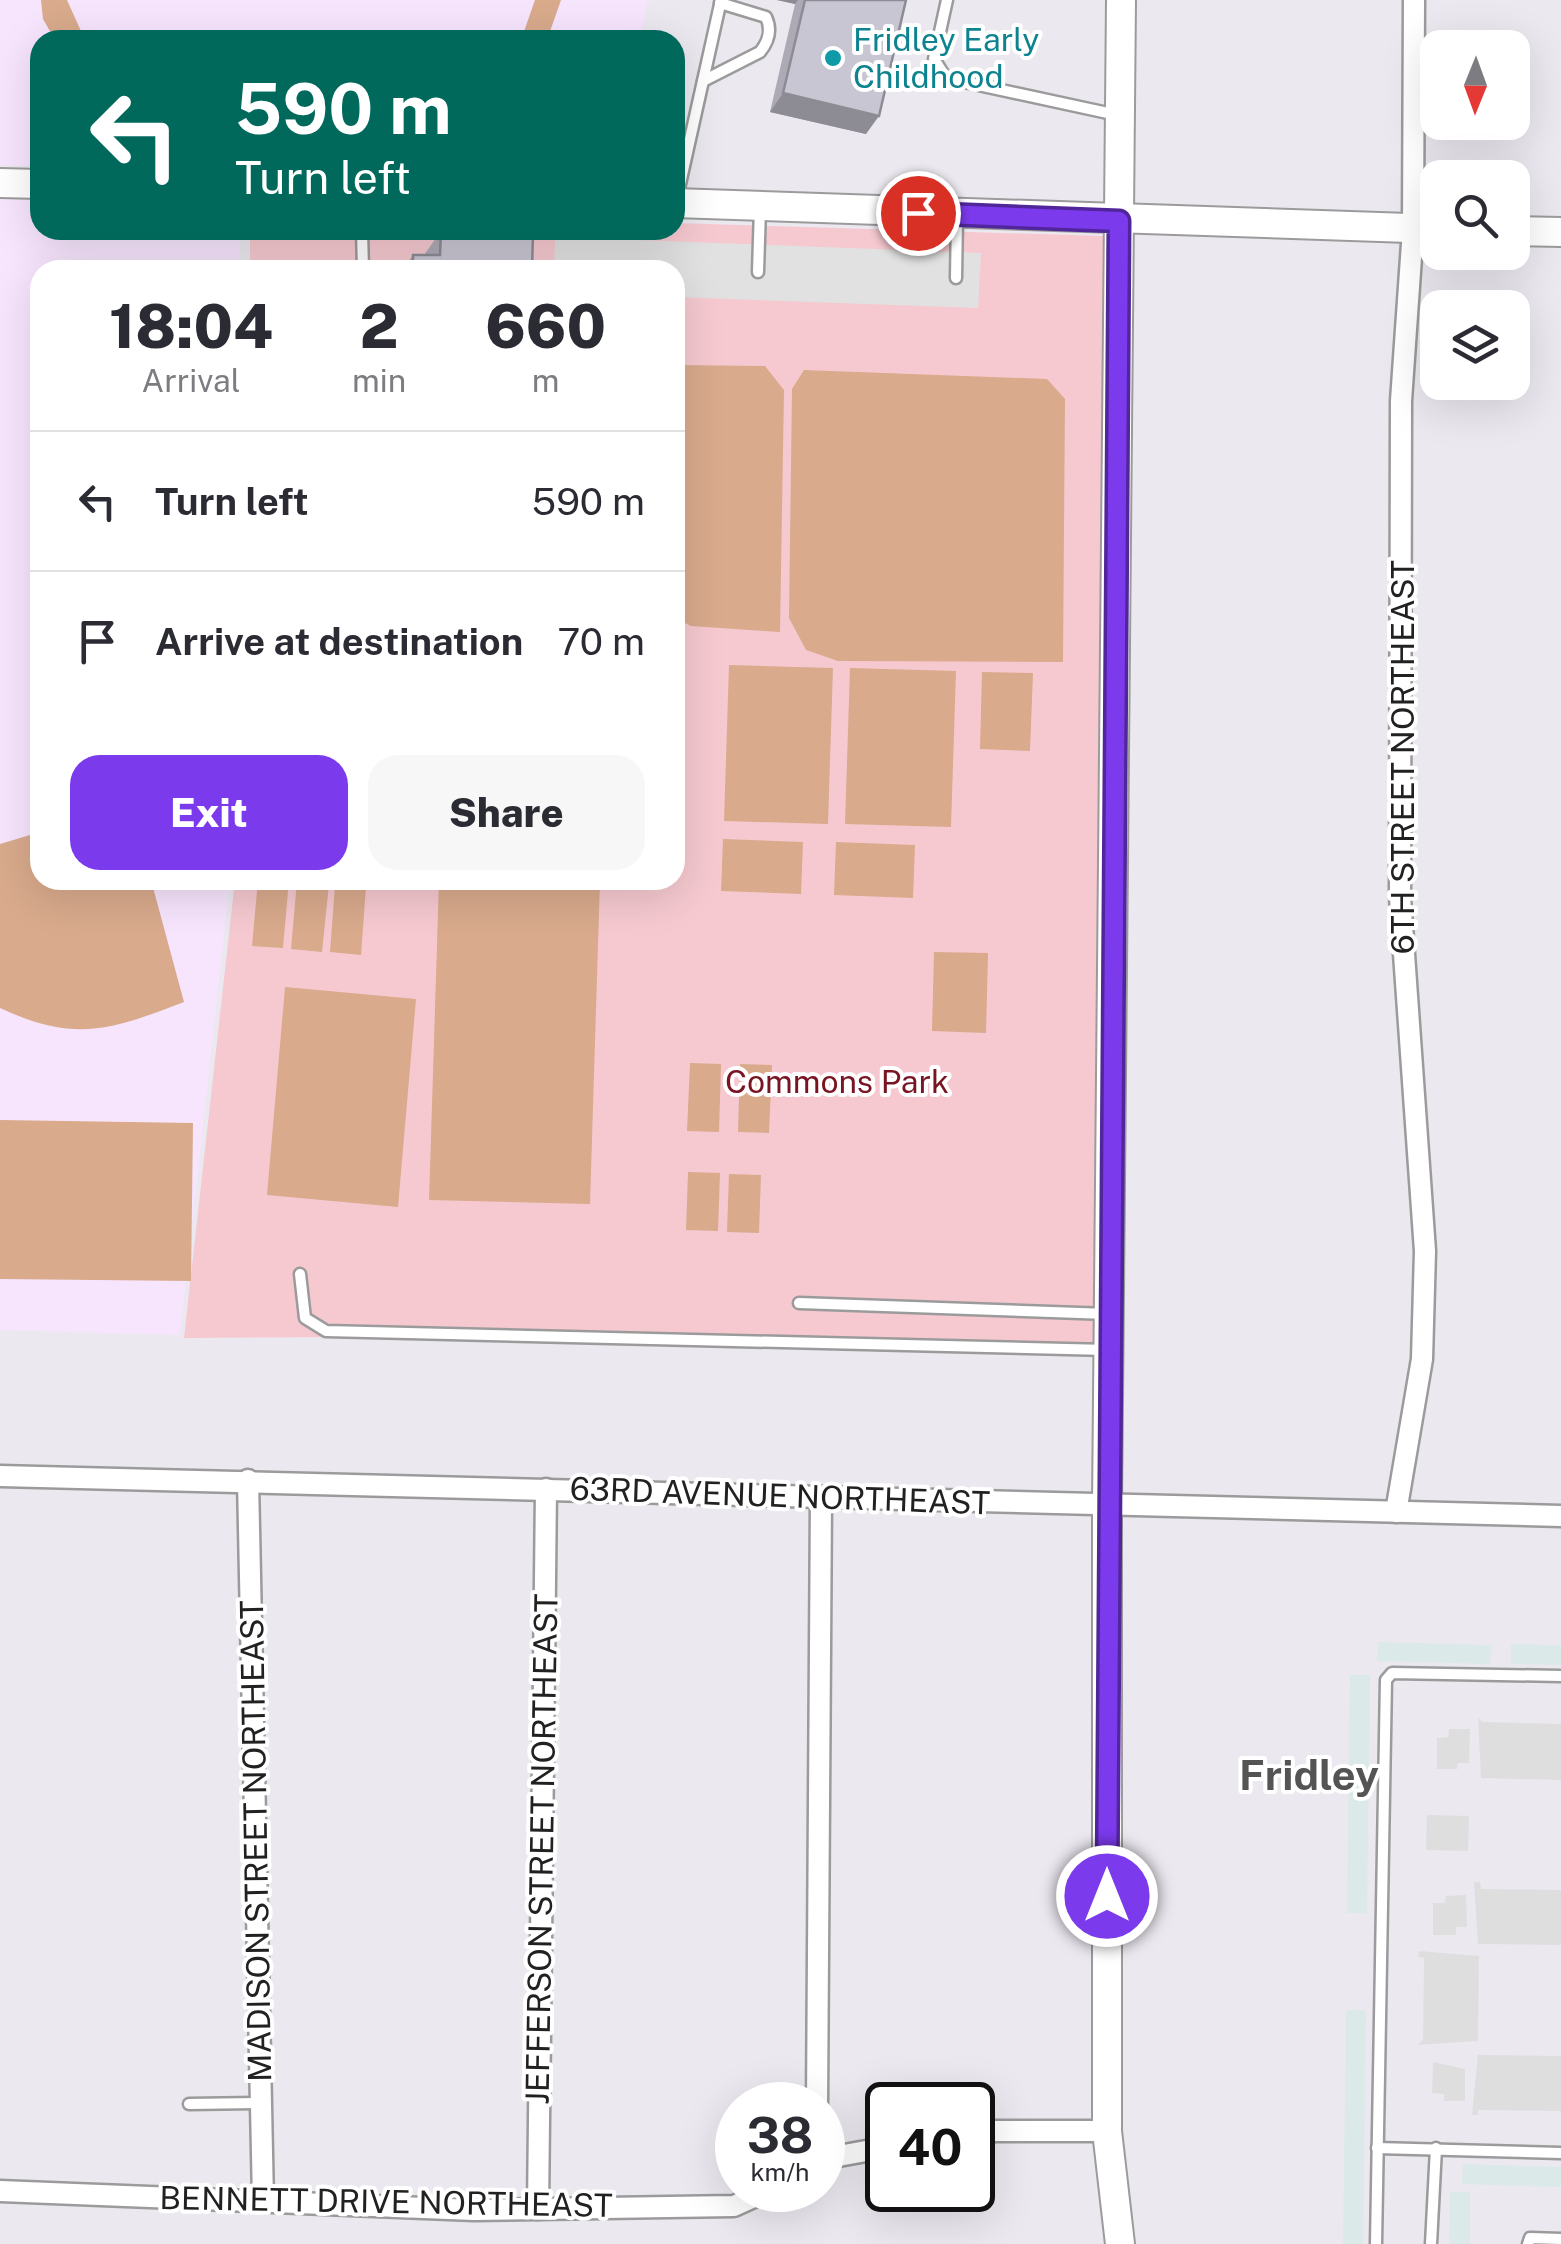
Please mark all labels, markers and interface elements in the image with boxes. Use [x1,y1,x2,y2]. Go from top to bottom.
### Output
place label: Fridley Early Childhood [853,21,1039,95]
north arrow [1420,30,1530,140]
map controls [1420,30,1530,400]
marker: Fridley Early Childhood [822,47,844,69]
text: 590 m [235,67,452,150]
icon: left [70,70,200,200]
text: Turn left [235,151,411,204]
button: search [1420,160,1530,270]
pin [876,171,961,256]
icon: arrive [891,186,946,241]
button: layers [1420,290,1530,400]
text: 18:04 [109,291,273,362]
text: 2 [360,291,399,362]
text: 660 [485,291,606,362]
text: Arrival [142,362,240,399]
text: min [352,362,406,399]
text: m [532,362,560,399]
icon: left [70,474,125,529]
text: Turn left [155,479,309,524]
text: 590 m [532,479,645,524]
street label: 6TH STREET NORTHEAST [1384,560,1421,954]
icon: arrive [70,614,125,669]
text: Arrive at destination [155,619,523,664]
text: 70 m [558,619,645,664]
button: Exit [70,755,348,870]
button: Share [368,755,645,870]
park label: Commons Park [725,1063,949,1100]
street label: 63RD AVENUE NORTHEAST [569,1470,991,1521]
street label: JEFFERSON STREET NORTHEAST [519,1593,564,2105]
street label: MADISON STREET NORTHEAST [233,1600,278,2082]
district label: Fridley [1239,1750,1379,1799]
position arrow [1055,1844,1159,1948]
speed limit sign: 40 [865,2082,995,2212]
text: 38 [747,2105,813,2164]
text: km/h [751,2157,809,2187]
street label: BENNETT DRIVE NORTHEAST [159,2179,613,2224]

